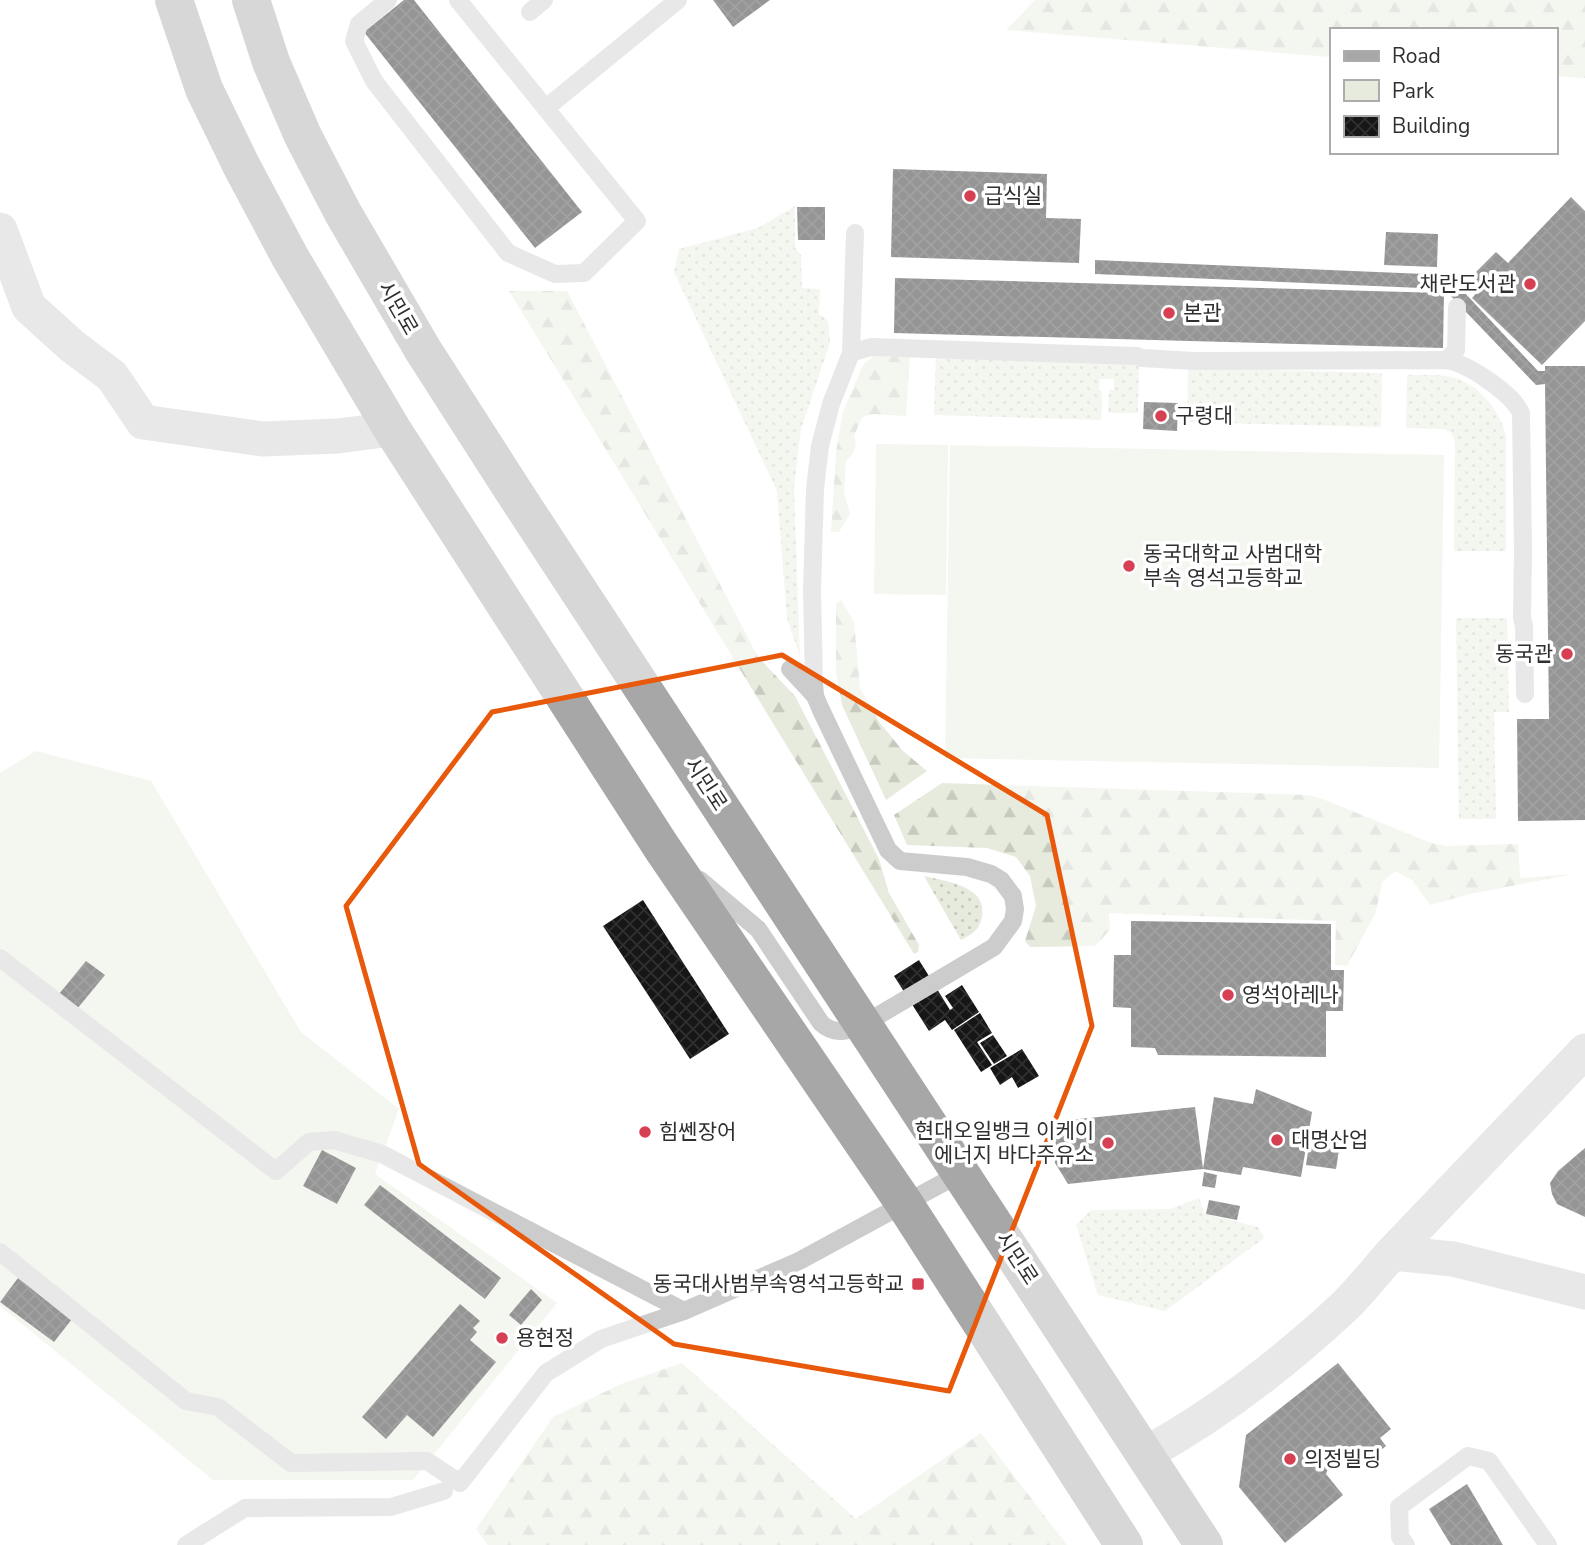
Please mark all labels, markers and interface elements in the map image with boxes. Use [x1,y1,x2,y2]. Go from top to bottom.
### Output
legend [1330,28,1557,154]
text: Road [1392,42,1441,70]
text: Park [1392,77,1434,105]
text: Building [1392,112,1470,140]
place label: 급식실 [984,182,1042,210]
marker: 급식실 [962,188,978,204]
place label: 채란도서관 [1419,270,1516,298]
street label: 시민로 [371,276,425,340]
marker: 채란도서관 [1522,276,1538,292]
place label: 본관 [1183,299,1222,327]
marker: 본관 [1161,305,1177,321]
place label: 구령대 [1175,402,1233,430]
marker: 구령대 [1153,408,1169,424]
place label: 동국대학교 사범대학 부속 영석고등학교 [1143,540,1322,592]
marker: 동국대학교 사범대학 부속 영석고등학교 [1121,558,1137,574]
place label: 동국관 [1495,640,1553,668]
marker: 동국관 [1559,646,1575,662]
street label: 시민로 [678,752,734,816]
place label: 영석아레나 [1242,981,1339,1009]
marker: 영석아레나 [1220,987,1236,1003]
place label: 현대오일뱅크 이케이 에너지 바다주유소 [915,1117,1094,1169]
place label: 힘쎈장어 [659,1118,736,1146]
marker: 힘쎈장어 [637,1124,653,1140]
place label: 대명산업 [1291,1126,1368,1154]
marker: 대명산업 [1269,1132,1285,1148]
marker: 현대오일뱅크 이케이 에너지 바다주유소 [1100,1135,1116,1151]
street label: 시민로 [989,1226,1045,1290]
place label: 동국대사범부속영석고등학교 [653,1270,904,1298]
marker: 동국대사범부속영석고등학교 [910,1276,926,1292]
place label: 용현정 [516,1324,574,1352]
marker: 용현정 [494,1330,510,1346]
place label: 의정빌딩 [1304,1445,1381,1473]
marker: 의정빌딩 [1282,1451,1298,1467]

